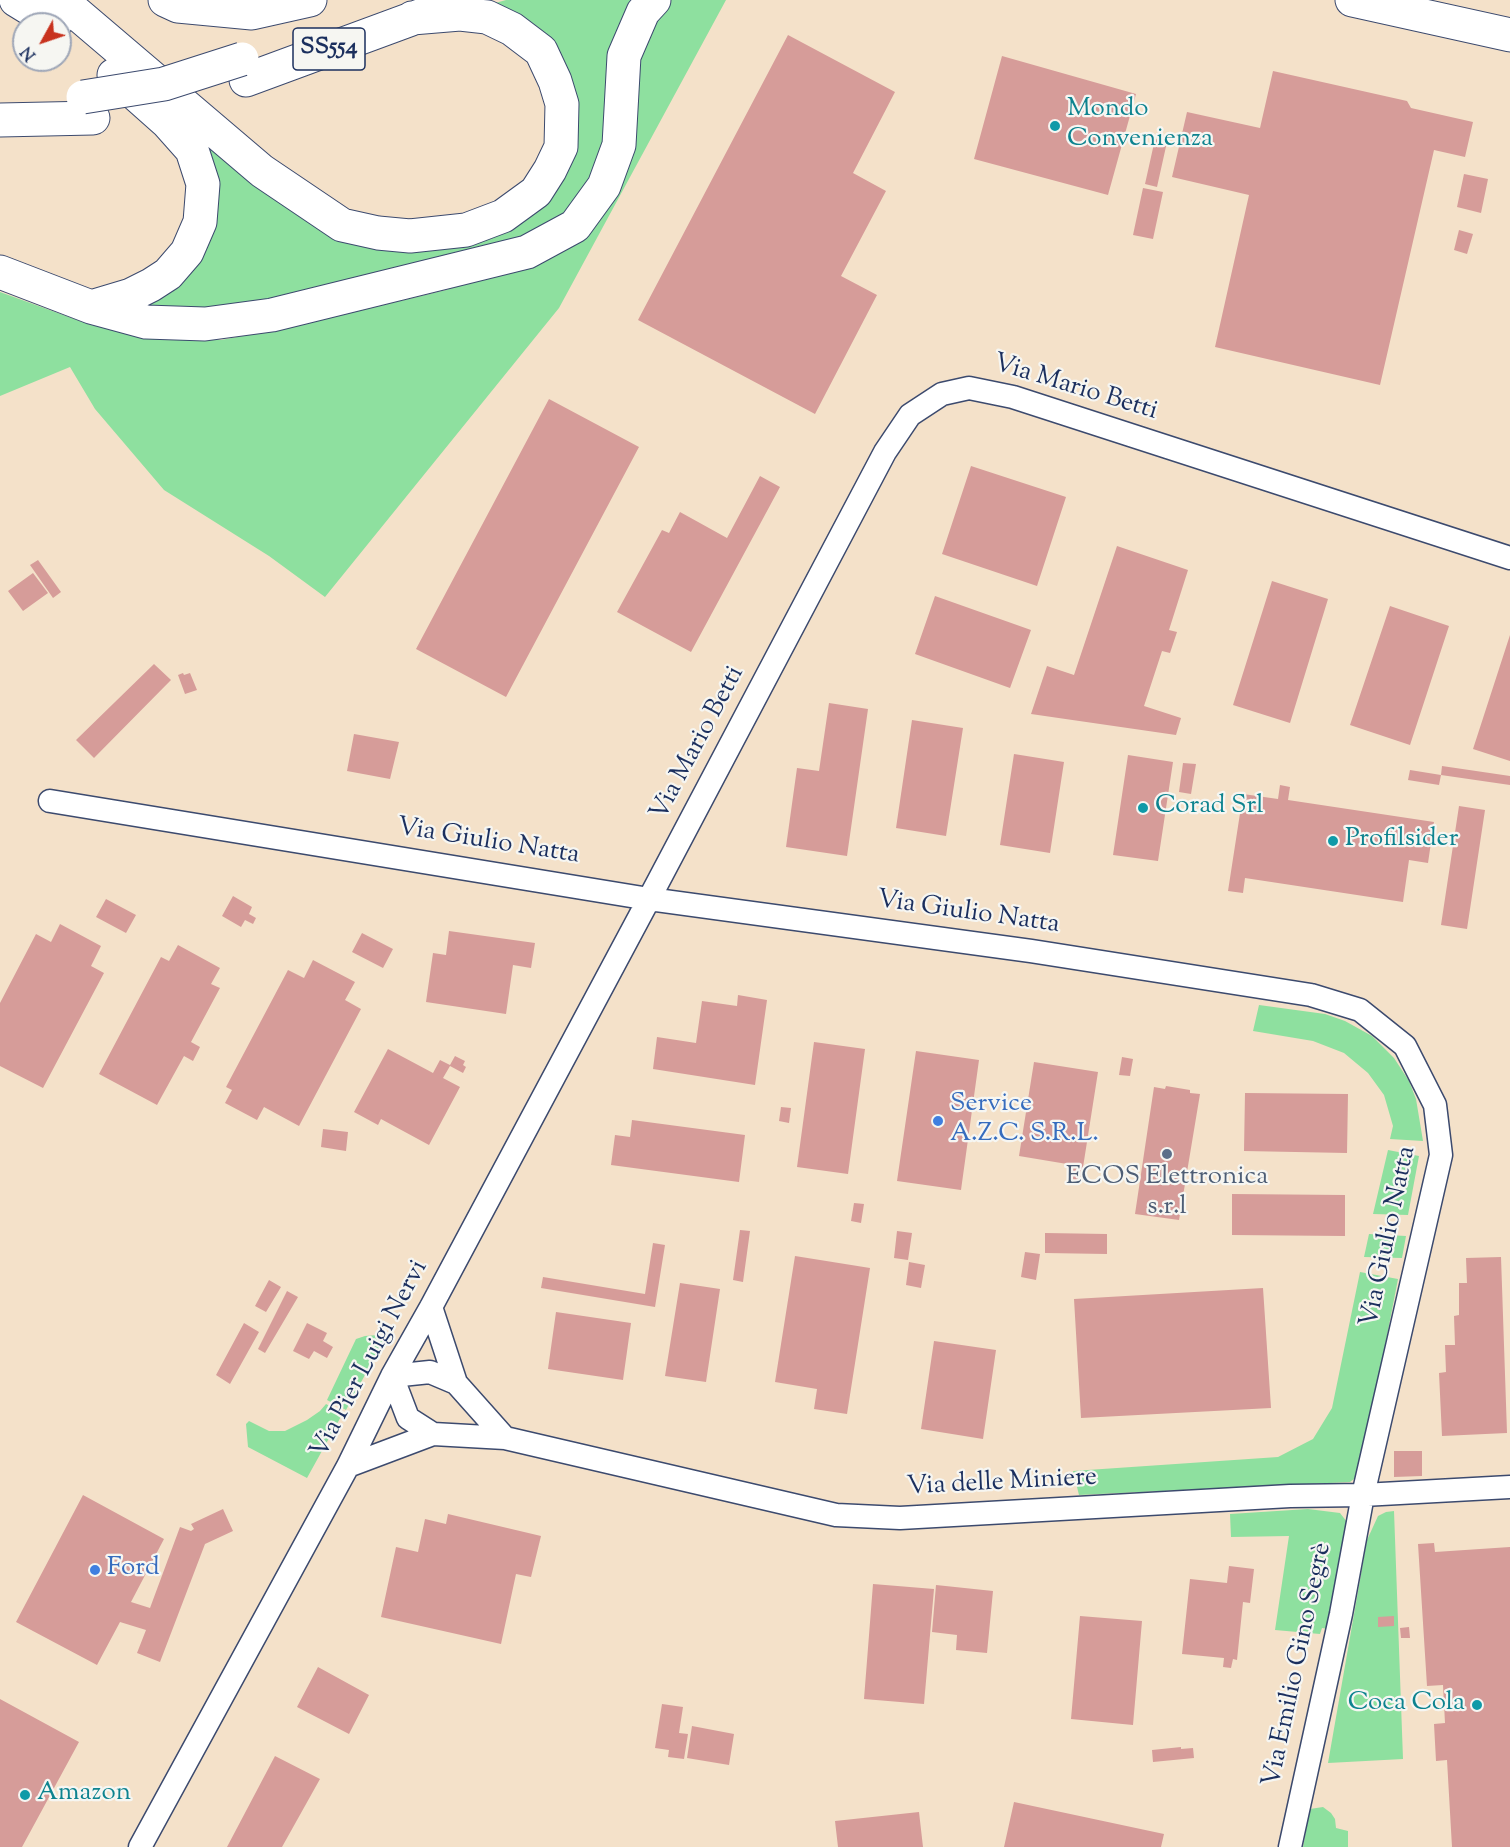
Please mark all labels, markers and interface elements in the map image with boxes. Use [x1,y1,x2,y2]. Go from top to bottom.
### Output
north arrow [12,12,72,72]
road number: SS554 [293,28,365,70]
text: N [16,40,42,65]
place label: Mondo Convenienza [1067,95,1213,156]
marker: Mondo Convenienza [1048,119,1062,133]
street label: Via Mario Betti [989,349,1161,429]
street label: Via Mario Betti [645,662,753,826]
place label: Corad Srl [1155,792,1263,824]
marker: Corad Srl [1136,801,1150,815]
street label: Via Giulio Natta [395,813,581,873]
place label: Profilsider [1345,825,1458,857]
marker: Profilsider [1326,834,1340,848]
street label: Via Giulio Natta [875,886,1061,942]
place label: Service A.Z.C. S.R.L. [950,1090,1099,1152]
marker: Service A.Z.C. S.R.L. [931,1114,945,1128]
street label: Via Giulio Natta [1356,1144,1424,1330]
marker: ECOS Elettronica s.r.l [1160,1147,1174,1161]
place label: ECOS Elettronica s.r.l [1066,1163,1268,1224]
street label: Via Pier Luigi Nervi [306,1256,436,1464]
street label: Via delle Miniere [906,1463,1098,1505]
street label: Via Emilio Gino Segrè [1258,1540,1340,1790]
place label: Ford [107,1554,160,1586]
marker: Ford [88,1563,102,1577]
place label: Coca Cola [1348,1689,1465,1721]
marker: Coca Cola [1470,1698,1484,1712]
place label: Amazon [37,1779,131,1811]
marker: Amazon [18,1788,32,1802]

